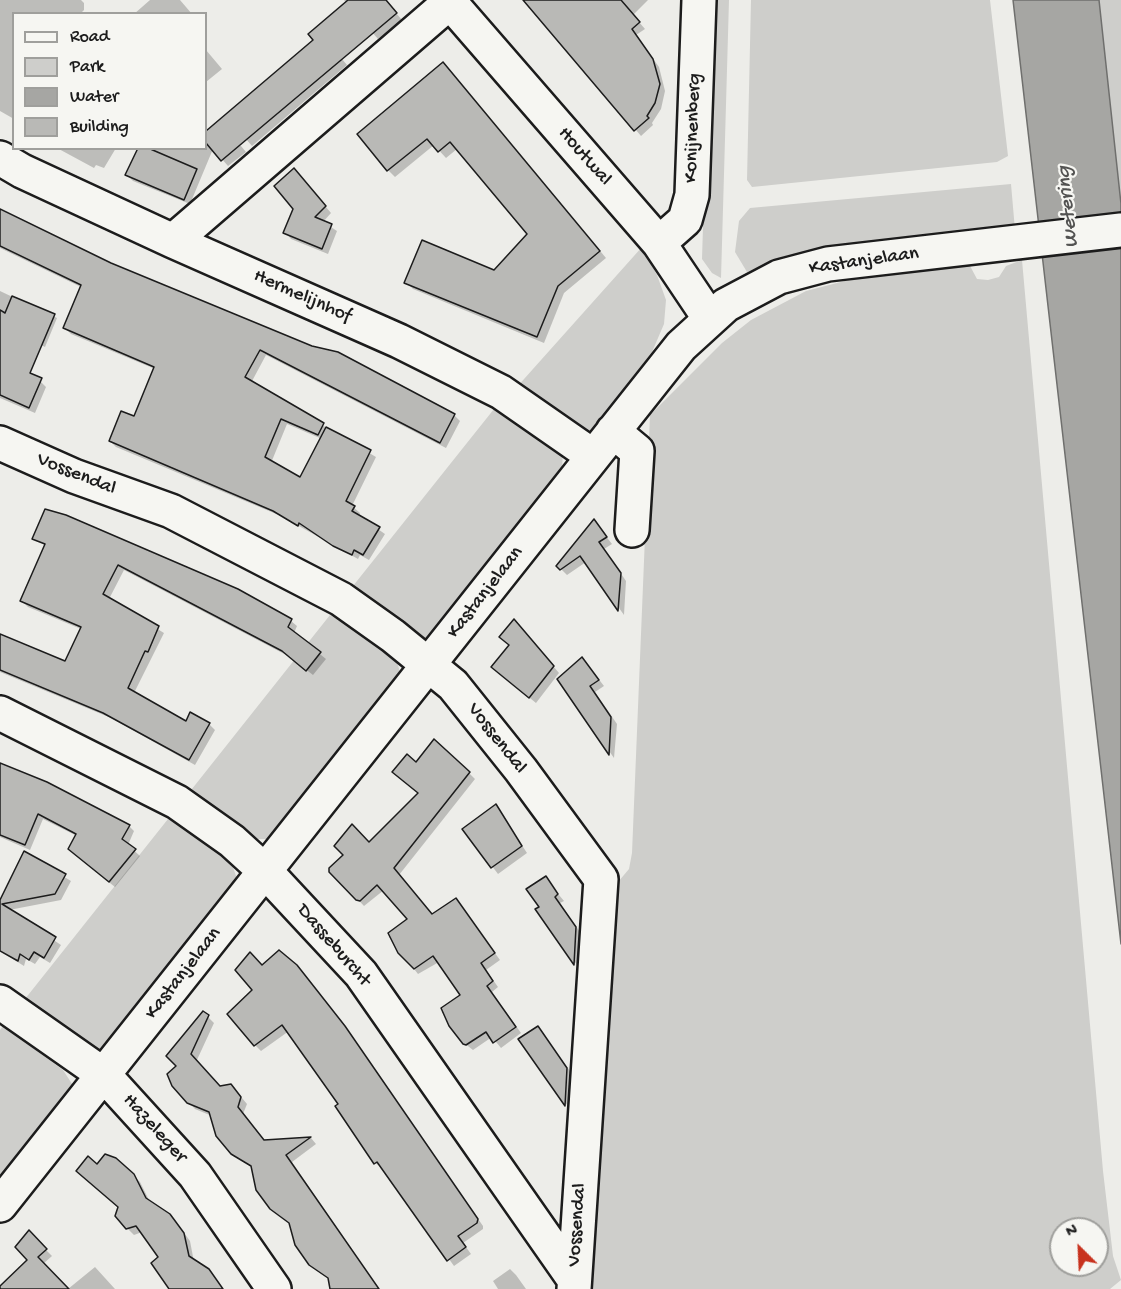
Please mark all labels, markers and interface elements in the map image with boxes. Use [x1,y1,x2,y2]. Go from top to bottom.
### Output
legend [12,12,207,150]
text: Road [70,27,109,48]
text: Park [70,57,104,78]
street label: Konijnenberg [680,73,708,183]
text: Water [70,87,118,108]
text: Building [70,117,129,138]
street label: Houtwal [552,123,616,191]
water label: Wetering [1052,165,1086,249]
street label: Kastanjelaan [808,242,920,282]
street label: Hermelijnhof [249,265,355,329]
street label: Vossendal [33,448,119,502]
street label: Kastanjelaan [443,542,529,644]
street label: Vossendal [461,699,531,779]
street label: Dasseburcht [291,900,375,992]
street label: Kastanjelaan [141,923,227,1025]
street label: Hazeleger [117,1089,191,1169]
street label: Vossendal [563,1183,593,1267]
north arrow [1049,1217,1109,1277]
text: N [1064,1221,1081,1243]

